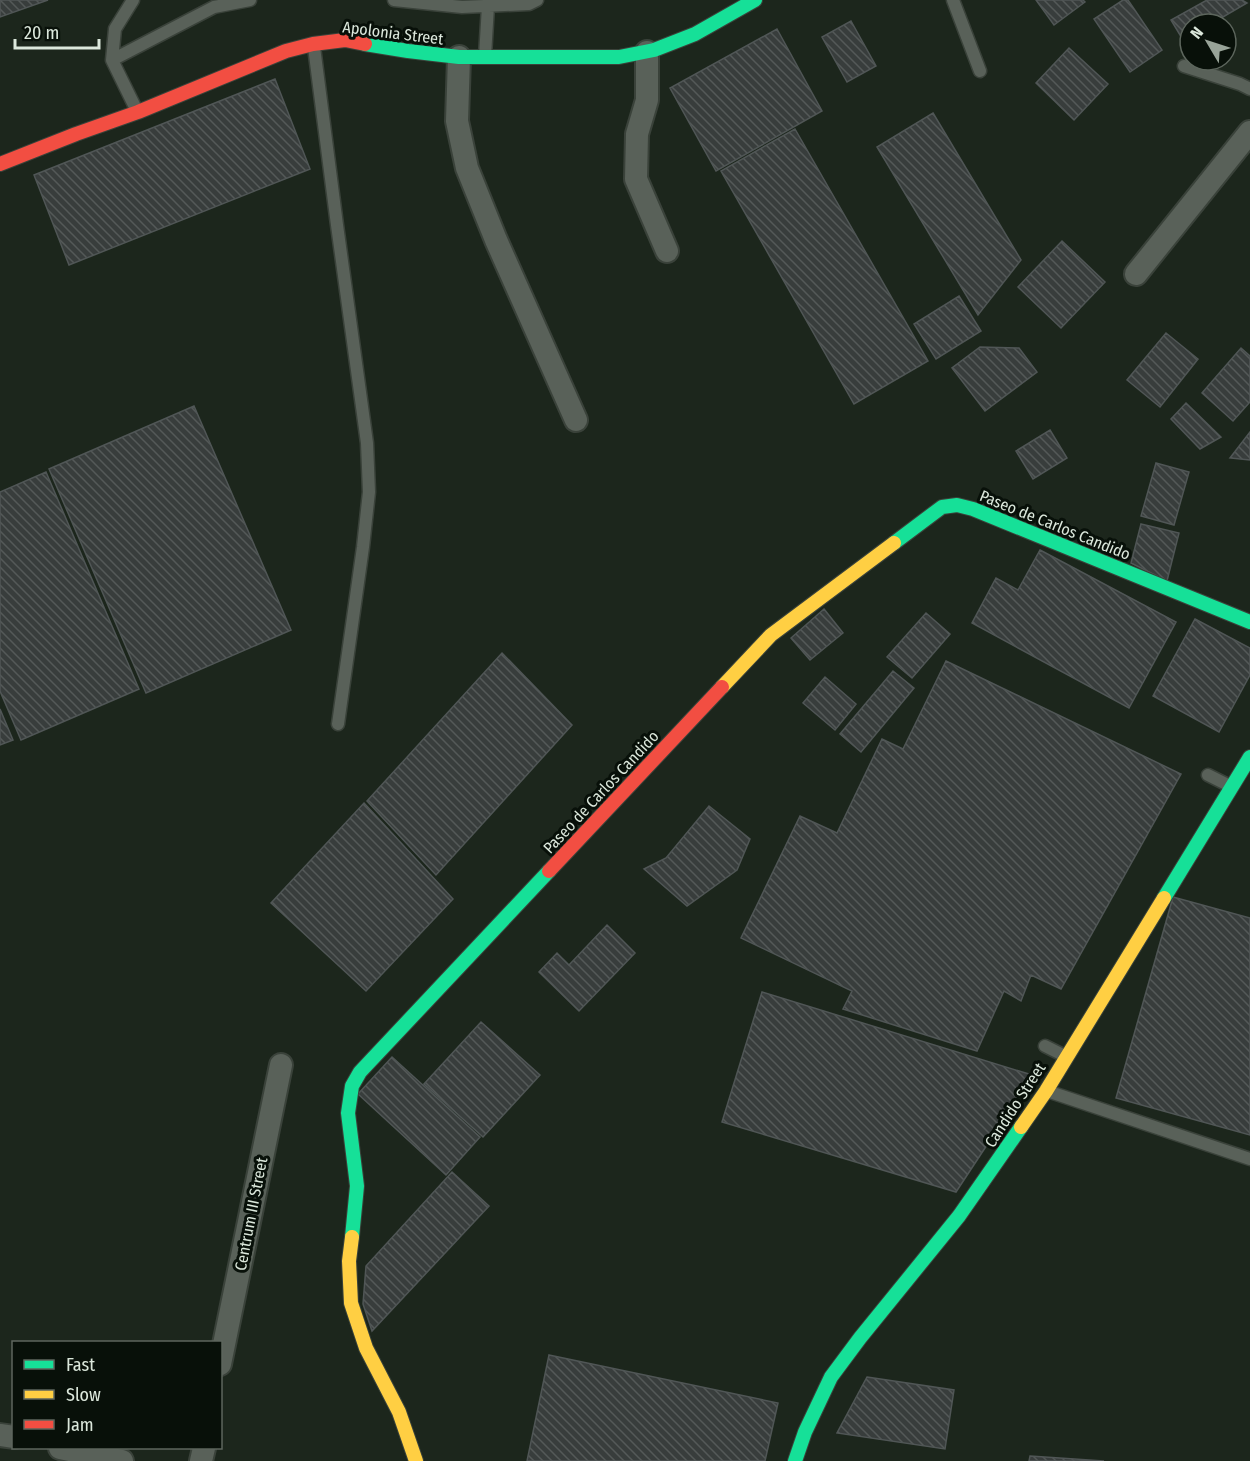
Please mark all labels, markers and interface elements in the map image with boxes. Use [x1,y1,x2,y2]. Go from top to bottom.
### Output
scale bar [15,12,99,50]
north arrow [1178,12,1238,72]
street label: Apolonia Street [342,17,445,49]
text: 20 m [24,22,59,44]
text: N [1186,23,1207,43]
street label: Paseo de Carlos Candido [977,486,1133,564]
street label: Paseo de Carlos Candido [539,727,663,857]
street label: Candido Street [981,1059,1050,1151]
street label: Centrum III Street [231,1155,271,1272]
legend [12,1341,222,1449]
text: Fast [66,1354,95,1376]
text: Slow [66,1384,101,1406]
text: Jam [66,1414,94,1436]

